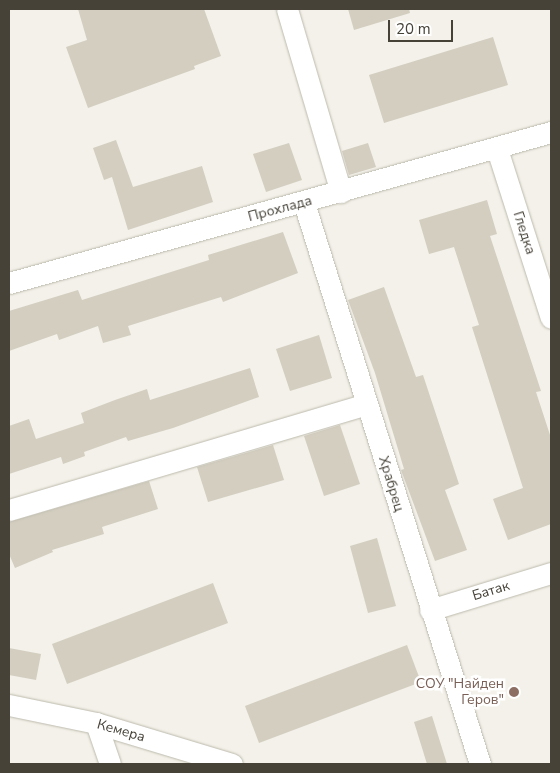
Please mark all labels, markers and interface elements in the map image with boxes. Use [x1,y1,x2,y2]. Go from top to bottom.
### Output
scale bar [390,10,455,42]
text: 20 m [396,19,431,39]
street label: Прохлада [246,192,314,226]
street label: Гледка [509,209,539,257]
street label: Храбрец [375,454,407,514]
street label: Батак [470,577,512,605]
place label: СОУ "Найден Геров" [416,676,504,709]
marker: СОУ "Найден Геров" [508,686,520,698]
street label: Кемера [95,716,147,746]

